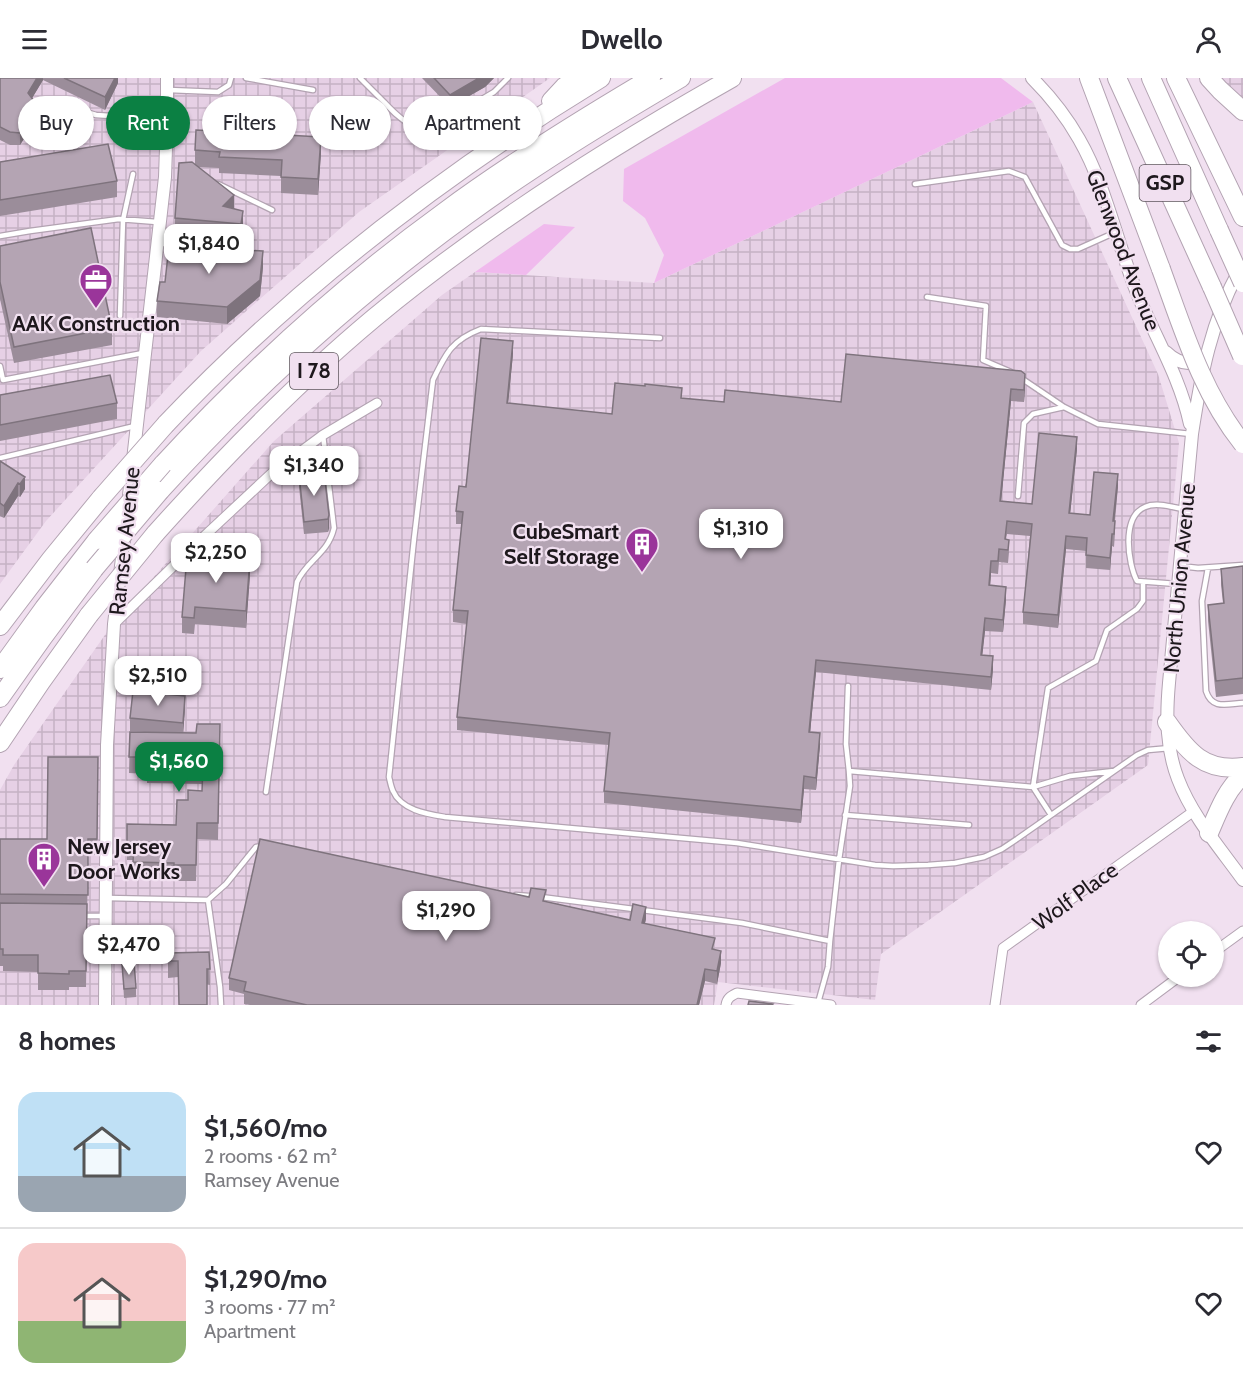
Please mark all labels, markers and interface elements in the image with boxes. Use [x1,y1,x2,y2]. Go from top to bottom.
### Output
icon: menu [18,23,51,56]
text: Dwello [580,23,663,56]
icon: person [1192,23,1225,56]
chip: Buy [18,96,94,150]
chip: Rent [106,96,190,150]
chip: Filters [202,96,297,150]
chip: New [309,96,391,150]
chip: Apartment [403,96,542,150]
road number: GSP [1140,165,1190,201]
street label: Glenwood Avenue [1080,166,1167,334]
pin: $1,840 [160,224,258,275]
text: $1,840 [178,231,240,255]
office icon: AAK Construction [78,262,114,309]
place label: AAK Construction [12,310,180,337]
road number: I 78 [290,353,338,389]
pin: $1,340 [265,446,363,497]
text: $1,340 [284,453,344,477]
street label: Ramsey Avenue [103,466,146,617]
street label: North Union Avenue [1158,482,1201,674]
pin: $1,310 [692,509,790,560]
text: $1,310 [713,516,769,540]
place label: CubeSmart Self Storage [504,518,619,570]
building icon: CubeSmart Self Storage [624,526,660,573]
pin: $2,250 [167,533,265,584]
text: $2,250 [185,540,247,564]
pin: $2,510 [109,656,207,707]
text: $2,510 [128,663,188,687]
pin: $1,560 [130,742,228,793]
text: $1,560 [149,749,209,773]
place label: New Jersey Door Works [67,833,180,885]
building icon: New Jersey Door Works [26,841,62,888]
street label: Wolf Place [1027,856,1123,936]
pin: $1,290 [397,891,495,942]
text: $1,290 [416,898,476,922]
map controls [1158,921,1224,987]
button: locate [1158,921,1224,987]
pin: $2,470 [80,925,178,976]
text: $2,470 [97,932,161,956]
text: 8 homes [18,1025,116,1057]
icon: filters [1192,1025,1225,1058]
text: $1,560/mo [204,1112,327,1144]
icon: home [66,1116,138,1188]
icon: heart [1192,1136,1225,1169]
text: 2 rooms · 62 m² [204,1144,337,1168]
text: Ramsey Avenue [204,1168,340,1192]
text: $1,290/mo [204,1263,327,1295]
icon: home [66,1267,138,1339]
icon: heart [1192,1287,1225,1320]
text: 3 rooms · 77 m² [204,1295,336,1319]
text: Apartment [204,1319,296,1343]

